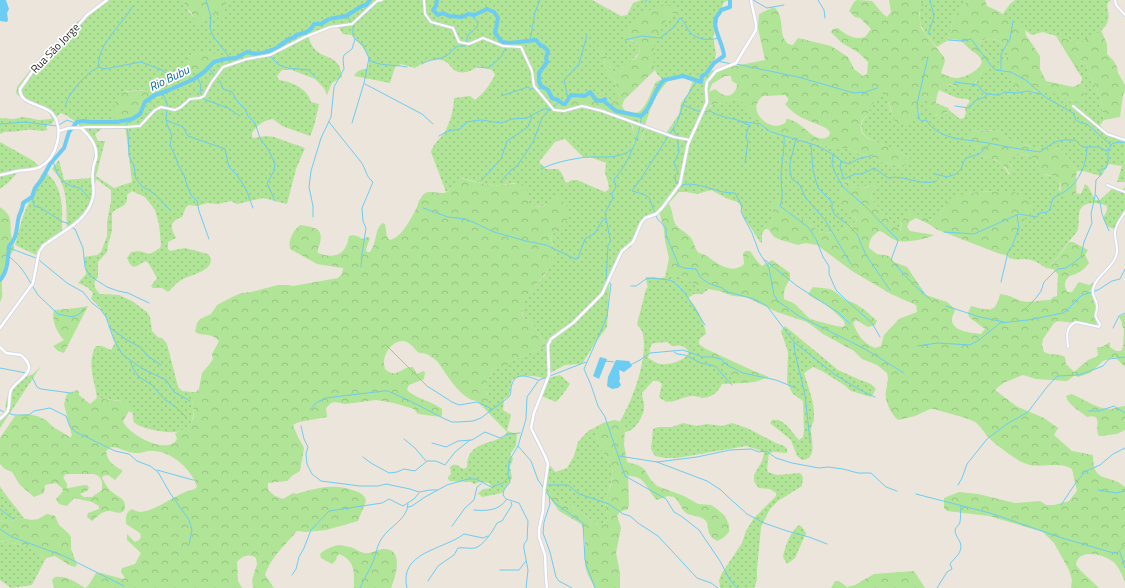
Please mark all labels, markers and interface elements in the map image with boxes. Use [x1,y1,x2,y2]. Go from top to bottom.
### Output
street label: Rua São Jorge [27,19,83,77]
water label: Rio Bubu [146,60,193,96]

